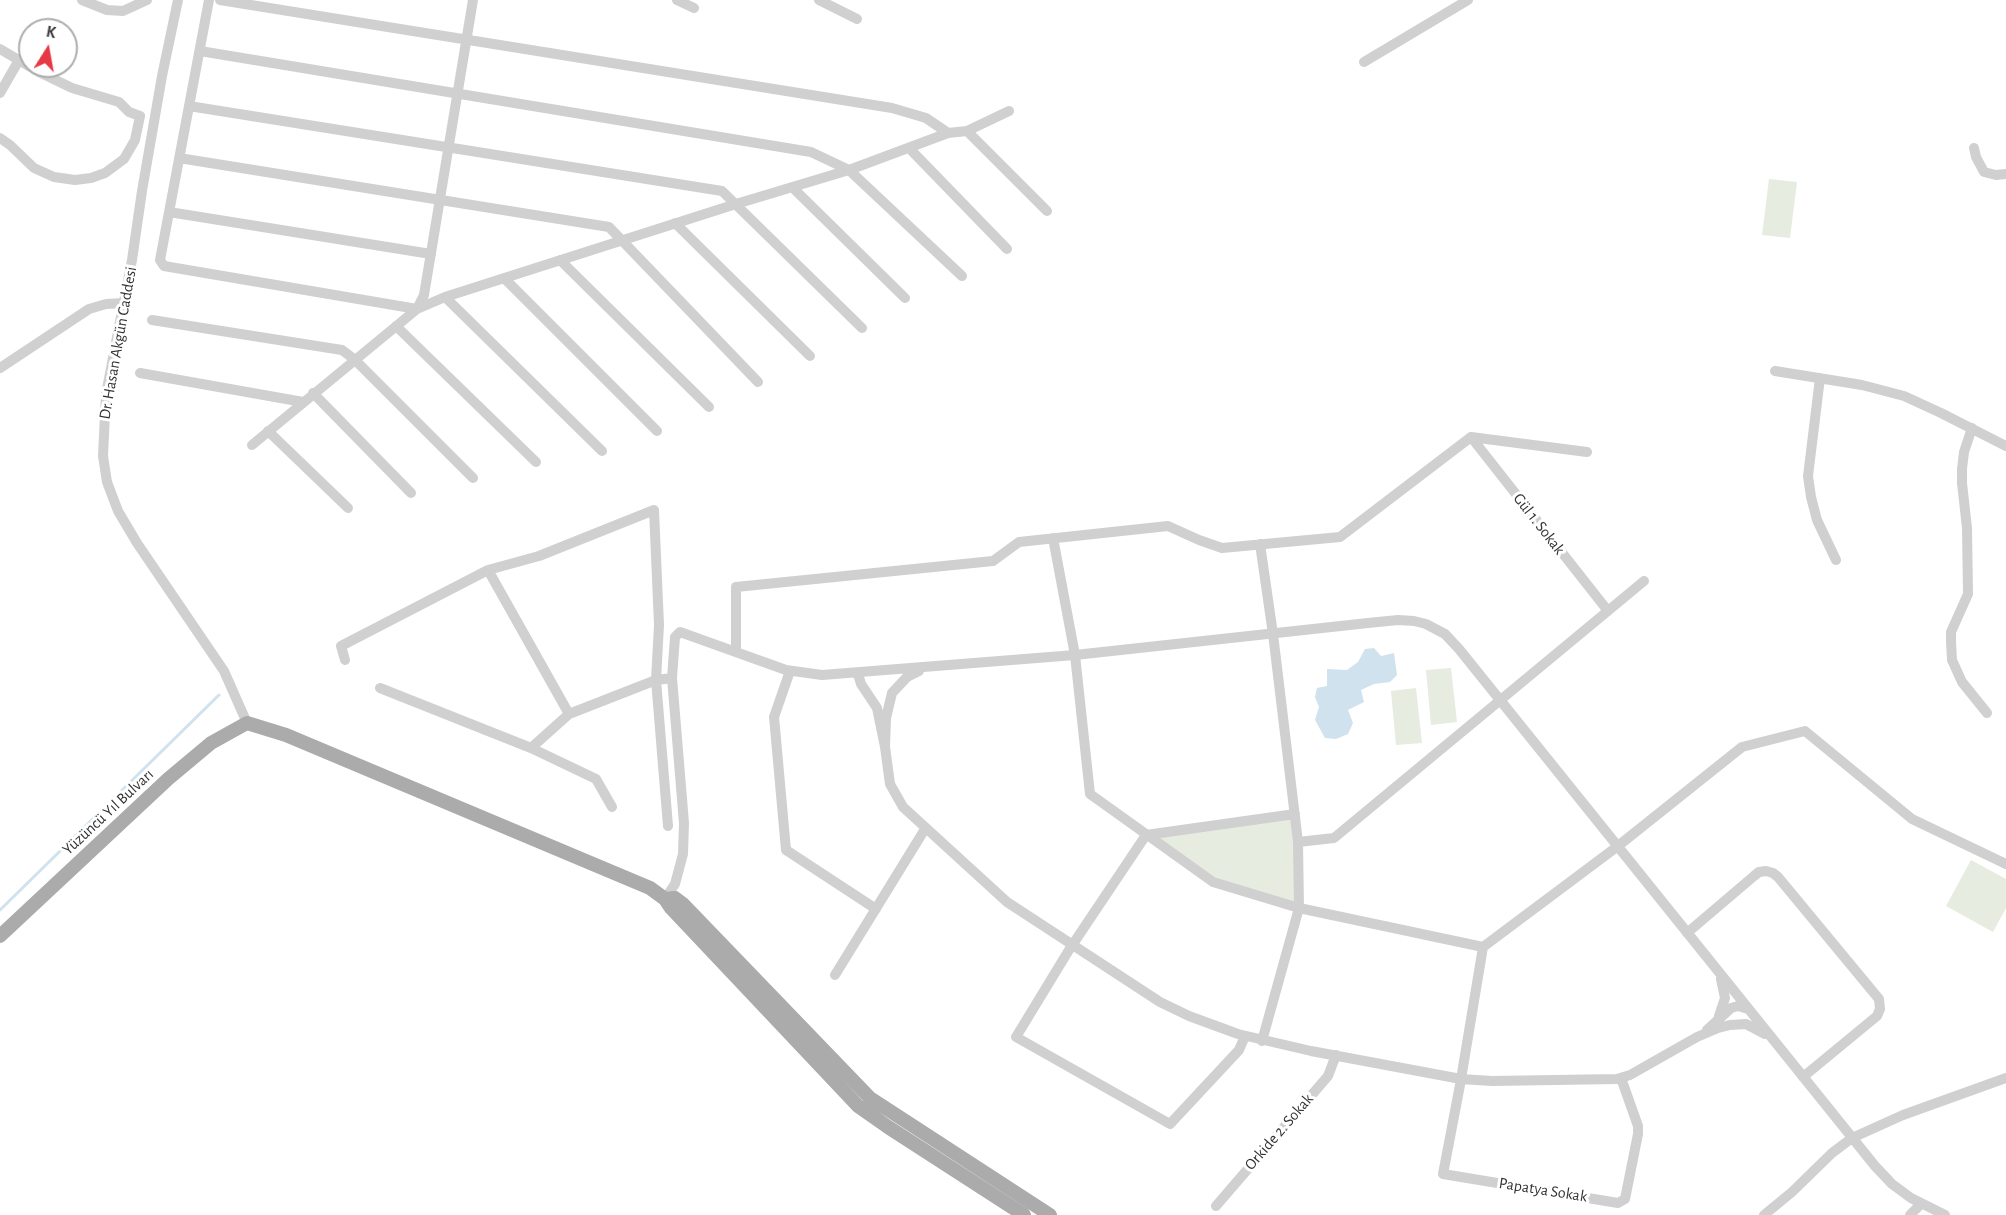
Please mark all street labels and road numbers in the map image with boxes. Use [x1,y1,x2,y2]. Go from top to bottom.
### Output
street label: Dr. Hasan Akgün Caddesi [95,265,141,421]
street label: Gül 1. Sokak [1509,489,1569,559]
street label: Yüzüncü Yıl Bulvarı [58,765,158,859]
street label: Orkide 2. Sokak [1241,1090,1317,1174]
street label: Papatya Sokak [1497,1174,1589,1206]

